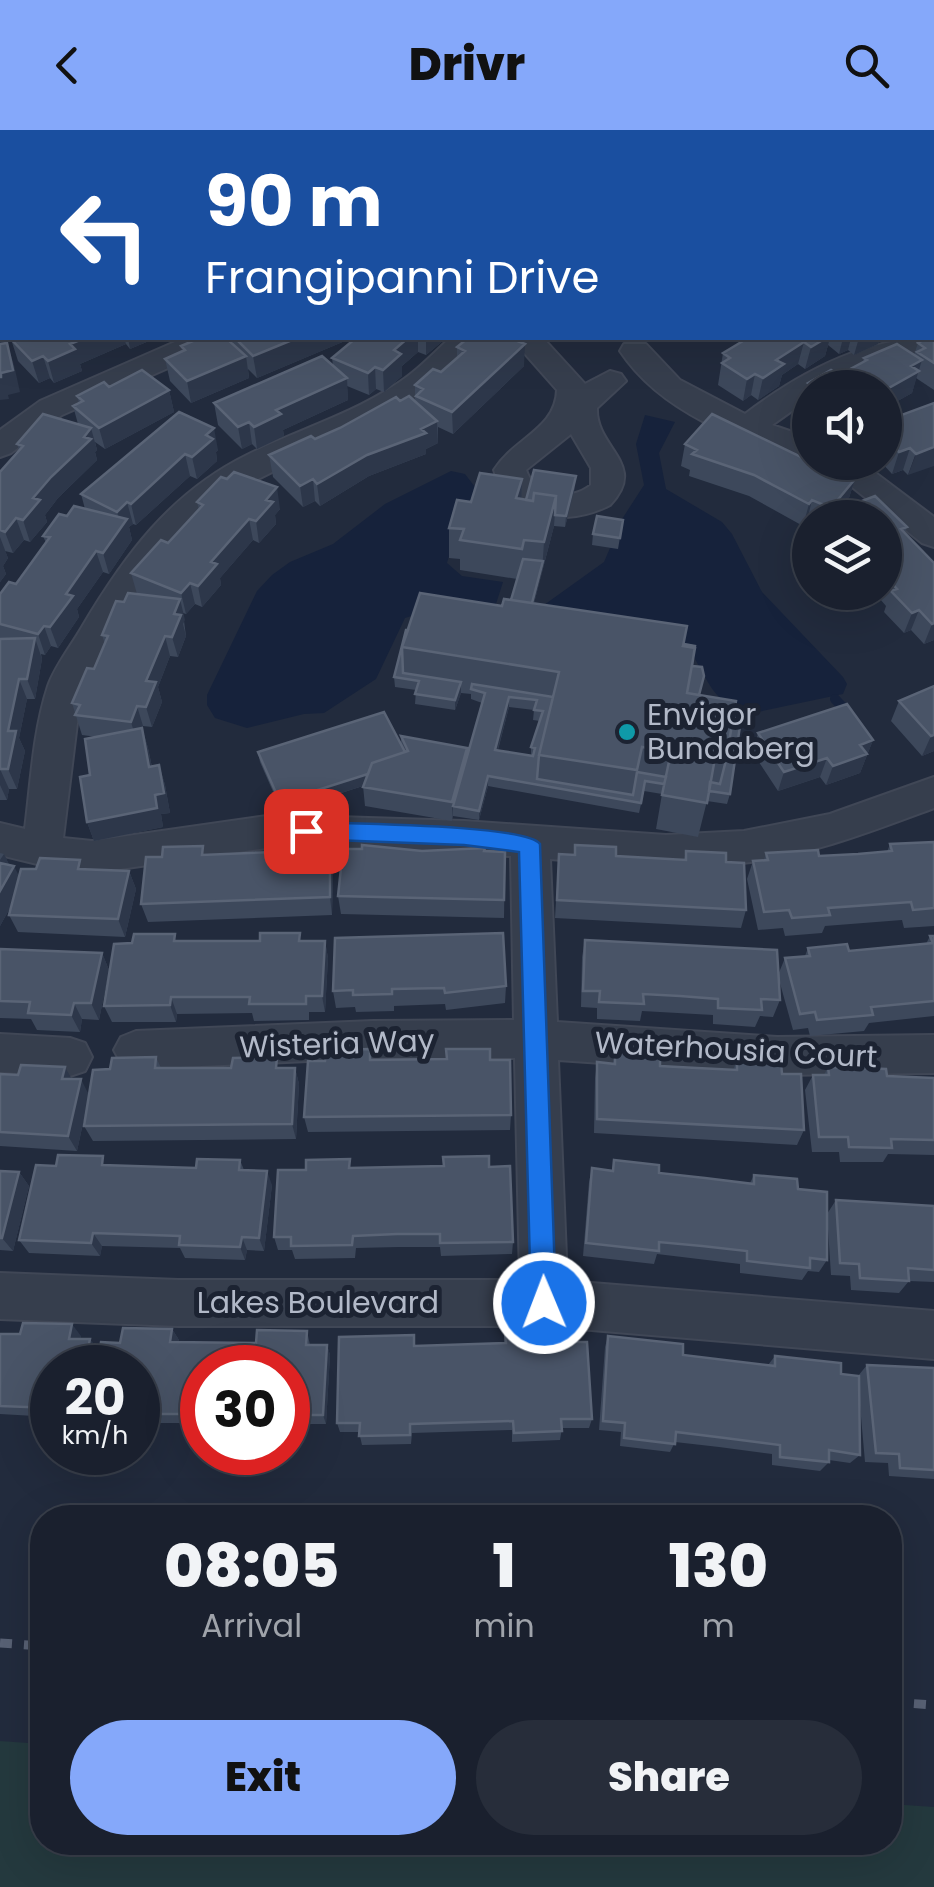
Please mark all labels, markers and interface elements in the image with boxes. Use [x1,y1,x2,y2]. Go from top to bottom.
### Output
text: Drivr [409,33,525,96]
icon: back [40,38,95,93]
icon: search [839,38,894,93]
text: 90 m [205,152,383,251]
icon: left [40,170,170,300]
text: Frangipanni Drive [205,246,600,309]
map controls [792,370,902,610]
button: sound [792,370,902,480]
button: layers [792,500,902,610]
place label: Envigor Bundaberg [647,693,815,770]
marker: Envigor Bundaberg [616,721,638,743]
pin [264,789,349,874]
icon: arrive [279,804,334,859]
street label: Wisteria Way [239,1019,435,1068]
street label: Waterhousia Court [594,1021,878,1078]
position arrow [492,1251,596,1355]
street label: Lakes Boulevard [197,1281,439,1324]
speed limit sign: 30 [180,1345,310,1475]
text: 20 [64,1362,126,1433]
text: km/h [62,1418,128,1453]
text: 08:05 [164,1524,339,1608]
text: 1 [492,1524,516,1608]
text: 130 [669,1524,768,1608]
text: Arrival [201,1603,302,1648]
text: min [473,1603,535,1648]
text: m [702,1603,735,1648]
button: Exit [70,1720,456,1835]
button: Share [476,1720,862,1835]

